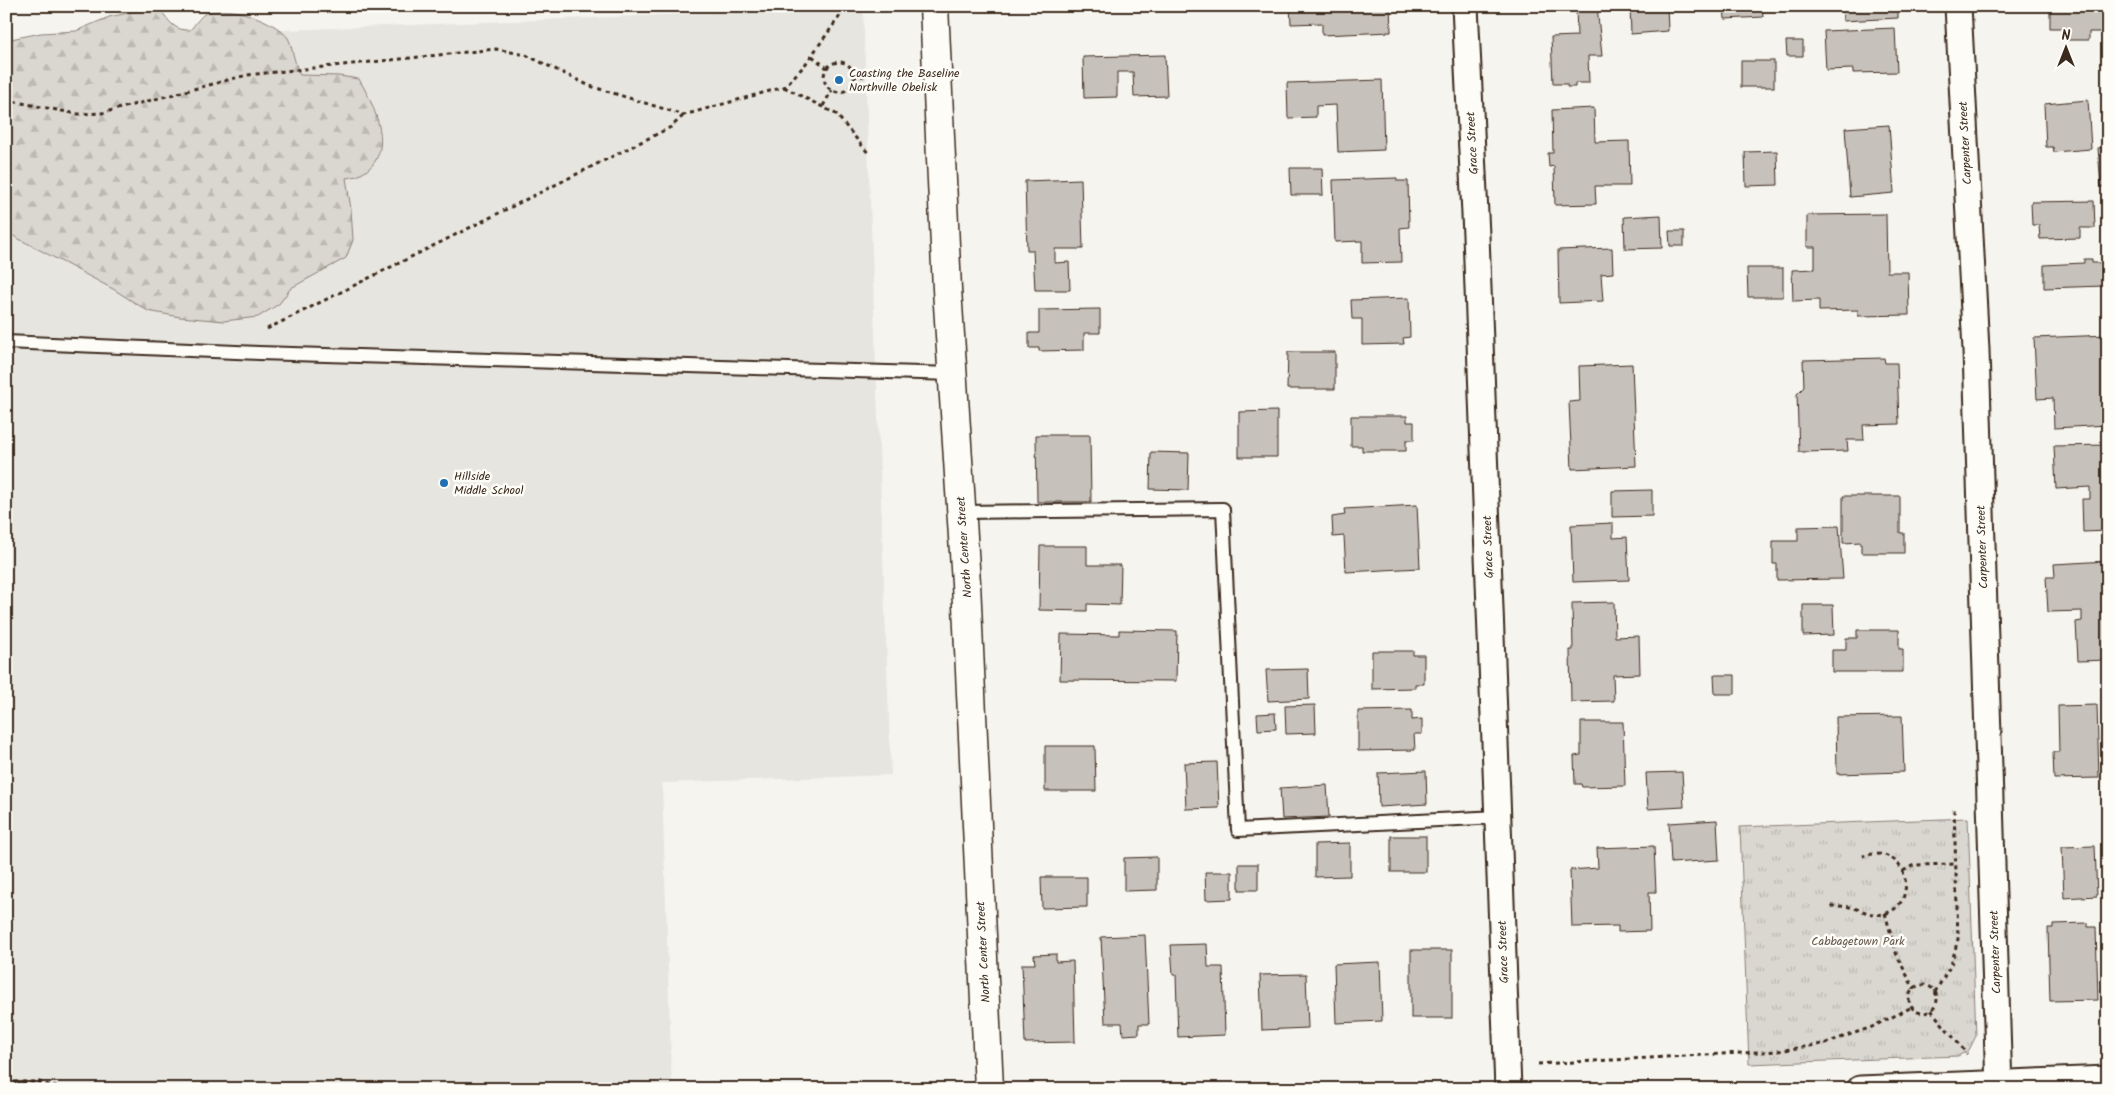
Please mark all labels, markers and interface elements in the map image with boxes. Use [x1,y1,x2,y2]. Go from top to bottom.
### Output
north arrow [2042,22,2092,72]
text: N [2062,25,2071,47]
place label: Coasting the Baseline Northville Obelisk [849,64,960,97]
marker: Coasting the Baseline Northville Obelisk [833,74,845,86]
street label: Carpenter Street [1954,100,1977,185]
street label: Grace Street [1461,111,1484,175]
place label: Hillside Middle School [454,467,523,500]
marker: Hillside Middle School [438,477,450,489]
street label: North Center Street [951,495,978,598]
street label: Carpenter Street [1972,505,1993,589]
street label: Grace Street [1478,515,1499,579]
street label: North Center Street [971,900,996,1003]
street label: Carpenter Street [1985,910,2006,994]
street label: Grace Street [1493,920,1514,984]
park label: Cabbagetown Park [1811,932,1905,951]

